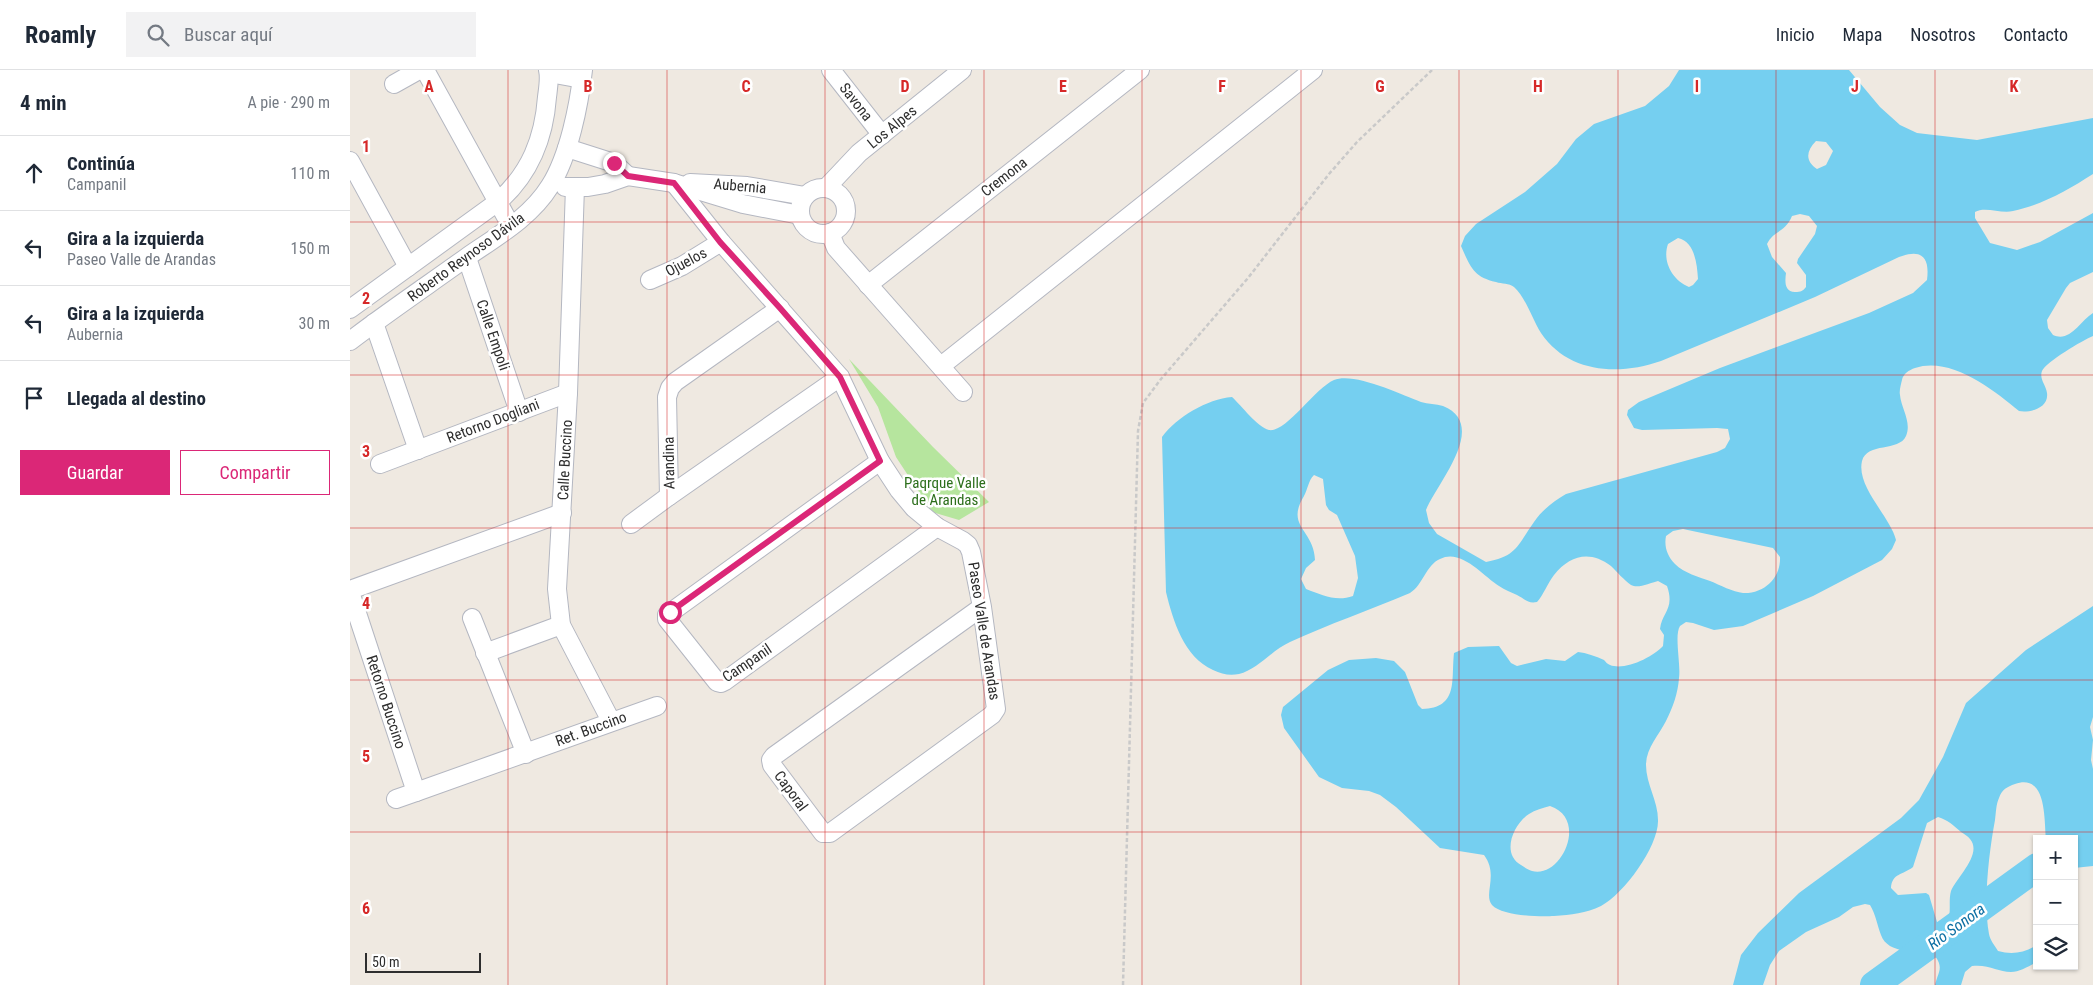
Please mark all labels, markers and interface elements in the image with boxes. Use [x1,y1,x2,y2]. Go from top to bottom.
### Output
search box [126,12,476,57]
text: Roamly [25,21,96,49]
icon: search [144,21,172,49]
text: Buscar aquí [184,23,273,46]
text: Inicio [1776,24,1815,45]
text: Mapa [1843,24,1882,45]
text: Nosotros [1910,24,1976,45]
text: Contacto [2004,24,2068,45]
text: A [424,77,434,96]
text: B [584,77,593,96]
text: C [741,77,751,96]
text: D [900,77,910,96]
text: E [1059,77,1067,96]
text: F [1218,77,1226,96]
text: G [1375,77,1385,96]
text: H [1533,77,1543,96]
text: I [1695,77,1699,96]
text: J [1851,77,1859,96]
text: K [2010,77,2019,96]
street label: Savona [836,79,876,125]
text: 4 min [20,91,67,115]
text: A pie · 290 m [247,93,330,112]
street label: Los Alpes [864,102,920,152]
text: 1 [362,137,370,156]
text: Continúa [67,152,135,175]
route end [603,152,626,175]
street label: Cremona [977,154,1031,200]
icon: ahead [20,159,48,187]
text: 110 m [291,164,330,183]
text: Campanil [67,175,126,194]
street label: Aubernia [713,175,767,197]
street label: Roberto Reynoso Dávila [404,209,528,305]
text: Gira a la izquierda [67,227,204,250]
icon: left [20,234,48,262]
text: 150 m [291,239,330,258]
street label: Ojuelos [662,244,710,280]
text: Paseo Valle de Arandas [67,250,216,269]
text: 2 [362,289,370,308]
street label: Calle Empoli [473,297,513,373]
text: Gira a la izquierda [67,302,204,325]
icon: left [20,309,48,337]
text: 30 m [298,314,330,333]
text: Aubernia [67,325,123,344]
icon: arrive [20,384,48,412]
text: Llegada al destino [67,387,206,410]
street label: Retorno Dogliani [444,395,542,447]
street label: Calle Buccino [554,419,576,501]
street label: Arandina [660,436,678,490]
text: 3 [362,442,370,461]
button: Guardar [20,450,170,495]
button: Compartir [180,450,330,495]
park label: Paqrque Valle de Arandas [904,474,986,509]
street label: Paseo Valle de Arandas [964,561,1004,702]
text: 4 [362,594,370,613]
route start [659,601,682,624]
street label: Campanil [719,640,775,686]
street label: Retorno Buccino [362,653,410,751]
street label: Ret. Buccino [553,708,629,750]
text: 5 [362,747,370,766]
street label: Caporal [770,767,812,815]
map controls [2033,835,2078,970]
button: + [2033,835,2078,880]
button: − [2033,880,2078,925]
text: 6 [362,899,370,918]
water label: Río Sonora [1924,899,1989,954]
button: layers [2033,925,2078,970]
scale bar [365,950,481,973]
text: 50 m [372,954,400,970]

